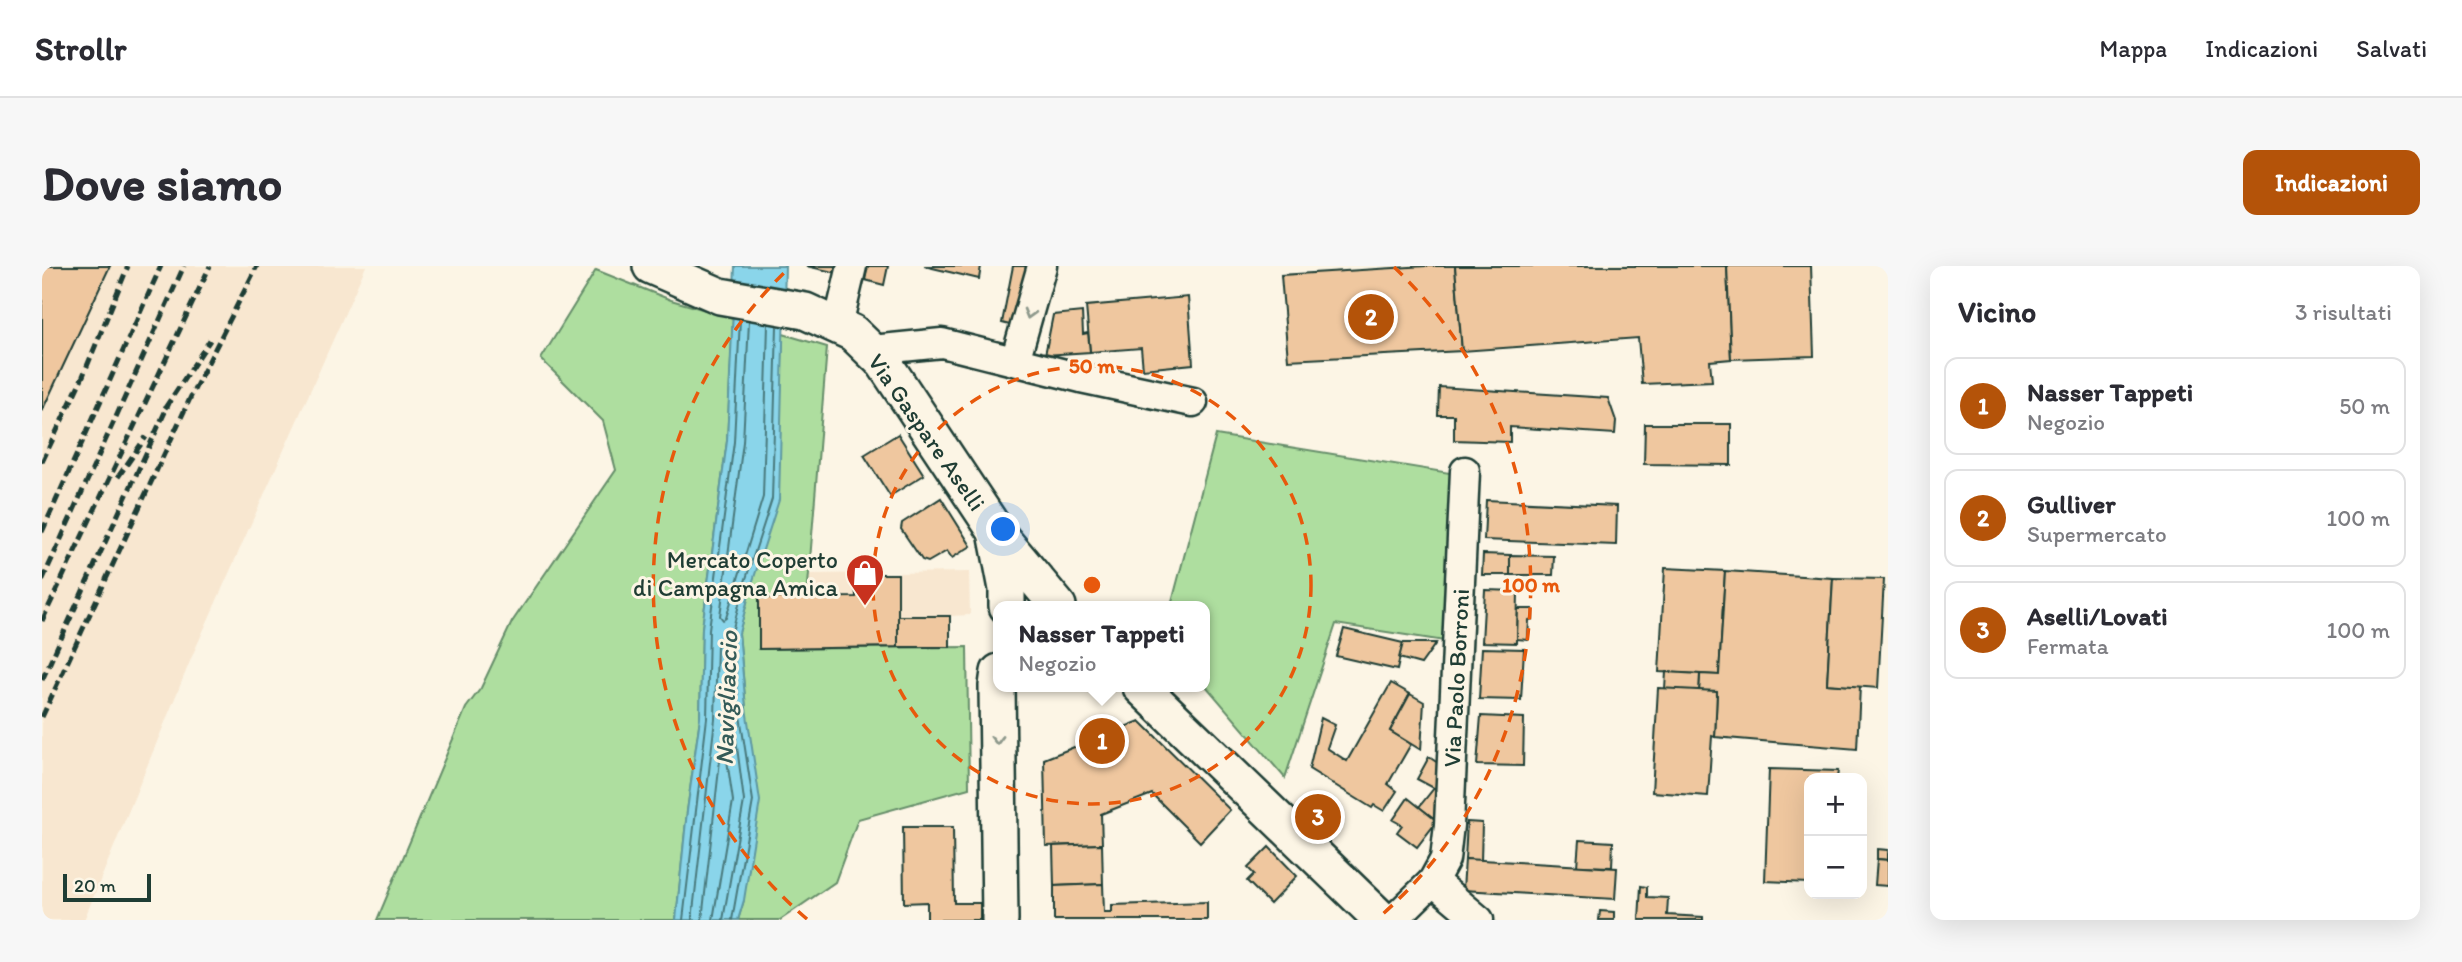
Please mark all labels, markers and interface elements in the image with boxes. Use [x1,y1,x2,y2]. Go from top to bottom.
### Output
text: Strollr [35,29,126,68]
text: Mappa [2099,34,2167,63]
text: Indicazioni [2205,34,2318,63]
text: Salvati [2356,34,2427,63]
button: Indicazioni [2243,150,2420,215]
text: Dove siamo [42,153,282,212]
pin: 2 [1348,291,1394,343]
text: Vicino [1958,293,2036,330]
text: 3 risultati [2295,298,2392,326]
one-way arrow [1022,307,1037,319]
street label: Via Gaspare Aselli [862,348,992,516]
text: 50 m [1069,353,1116,378]
text: Nasser Tappeti [2027,376,2193,408]
text: 1 [1978,392,1988,420]
text: 50 m [2339,392,2390,420]
text: Negozio [2027,408,2105,436]
text: Gulliver [2027,488,2116,520]
text: 2 [1977,504,1989,532]
text: 100 m [2326,504,2390,532]
your location [986,512,1020,546]
text: Supermercato [2027,520,2167,548]
place label: Mercato Coperto di Campagna Amica [633,545,839,602]
shop icon: Mercato Coperto di Campagna Amica [844,552,886,607]
text: 100 m [1502,572,1560,597]
centre of rings [1080,573,1104,597]
street label: Via Paolo Borroni [1437,588,1475,768]
text: Aselli/Lovati [2027,600,2168,632]
popup [993,601,1210,692]
text: 3 [1977,616,1989,644]
text: 100 m [2326,616,2390,644]
text: Nasser Tappeti [1018,617,1185,649]
water label: Navigliaccio [708,630,744,766]
text: Fermata [2027,632,2109,660]
text: Negozio [1018,649,1096,677]
pin: 1 [1079,715,1125,767]
one-way arrow [990,735,1005,746]
map controls [1804,773,1867,899]
button: + [1804,773,1867,836]
pin: 3 [1295,791,1341,843]
button: − [1804,836,1867,899]
scale bar [63,871,150,903]
text: 20 m [74,874,116,897]

